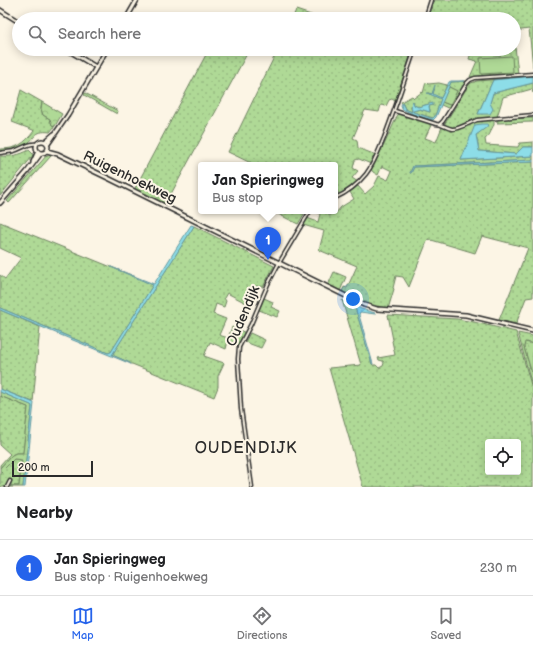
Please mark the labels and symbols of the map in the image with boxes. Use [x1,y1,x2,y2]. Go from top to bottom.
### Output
street label: Ruigenhoekweg [80,147,180,207]
pin: 1 [255,227,281,260]
street label: Oudendijk [223,283,263,349]
your location [343,289,363,309]
district label: OUDENDIJK [195,439,297,458]
scale bar [12,459,93,478]

